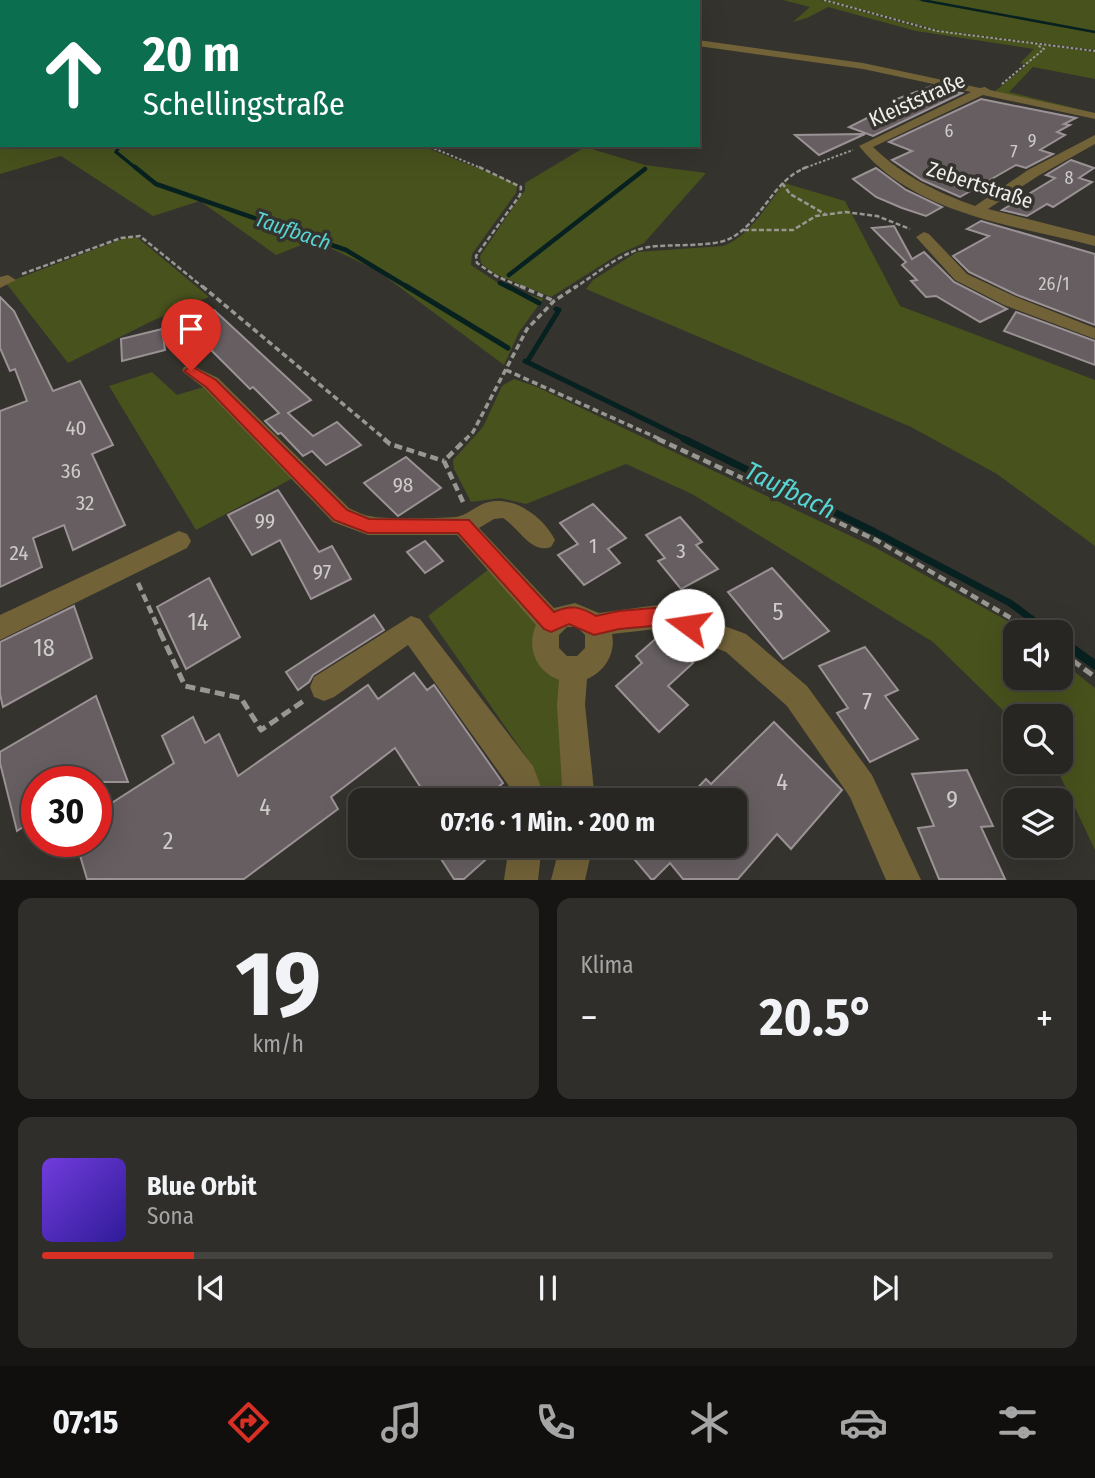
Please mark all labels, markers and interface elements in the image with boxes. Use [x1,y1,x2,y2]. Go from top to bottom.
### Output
text: 20 m [143,25,240,84]
icon: ahead [28,28,119,119]
street label: Kleiststraße [865,67,969,133]
text: Schellingstraße [143,85,345,123]
house number: 6 [945,120,954,142]
house number: 9 [1028,130,1036,152]
house number: 7 [1010,141,1018,163]
street label: Zebertstraße [924,156,1036,214]
house number: 8 [1065,167,1074,189]
water label: Taufbach [252,206,334,256]
house number: 26/1 [1039,273,1069,295]
pin [161,299,221,371]
icon: arrive [172,310,210,348]
house number: 40 [65,415,87,441]
water label: Taufbach [739,455,840,526]
house number: 36 [61,458,81,484]
house number: 98 [393,472,413,498]
house number: 32 [76,490,94,516]
house number: 99 [255,508,275,534]
house number: 1 [589,533,597,559]
house number: 3 [676,538,686,564]
house number: 24 [9,540,29,566]
house number: 97 [313,559,331,585]
position arrow [651,588,725,662]
house number: 5 [772,598,784,626]
house number: 14 [188,608,208,636]
map controls [1003,620,1073,858]
button: sound [1003,620,1073,690]
house number: 18 [33,634,55,662]
house number: 7 [862,688,872,716]
button: search [1003,704,1073,774]
speed limit sign: 30 [21,766,112,857]
house number: 4 [776,768,788,796]
house number: 9 [946,786,958,814]
button: layers [1003,788,1073,858]
house number: 4 [259,793,271,821]
text: 07:16 · 1 Min. · 200 m [440,807,655,838]
house number: 2 [163,827,173,855]
text: 19 [235,930,321,1039]
text: Klima [581,951,634,979]
text: 20.5° [760,986,874,1049]
text: − [581,995,598,1041]
text: + [1036,995,1053,1041]
text: km/h [253,1030,304,1058]
text: Blue Orbit [147,1171,257,1202]
text: Sona [147,1202,194,1230]
icon: previous [192,1269,230,1307]
icon: pause [529,1269,567,1307]
icon: next [866,1269,904,1307]
icon: directions [224,1398,273,1447]
icon: music [377,1398,426,1447]
icon: phone [531,1398,580,1447]
icon: climate [685,1398,734,1447]
icon: car [839,1398,888,1447]
icon: filters [993,1398,1042,1447]
text: 07:15 [52,1403,119,1441]

